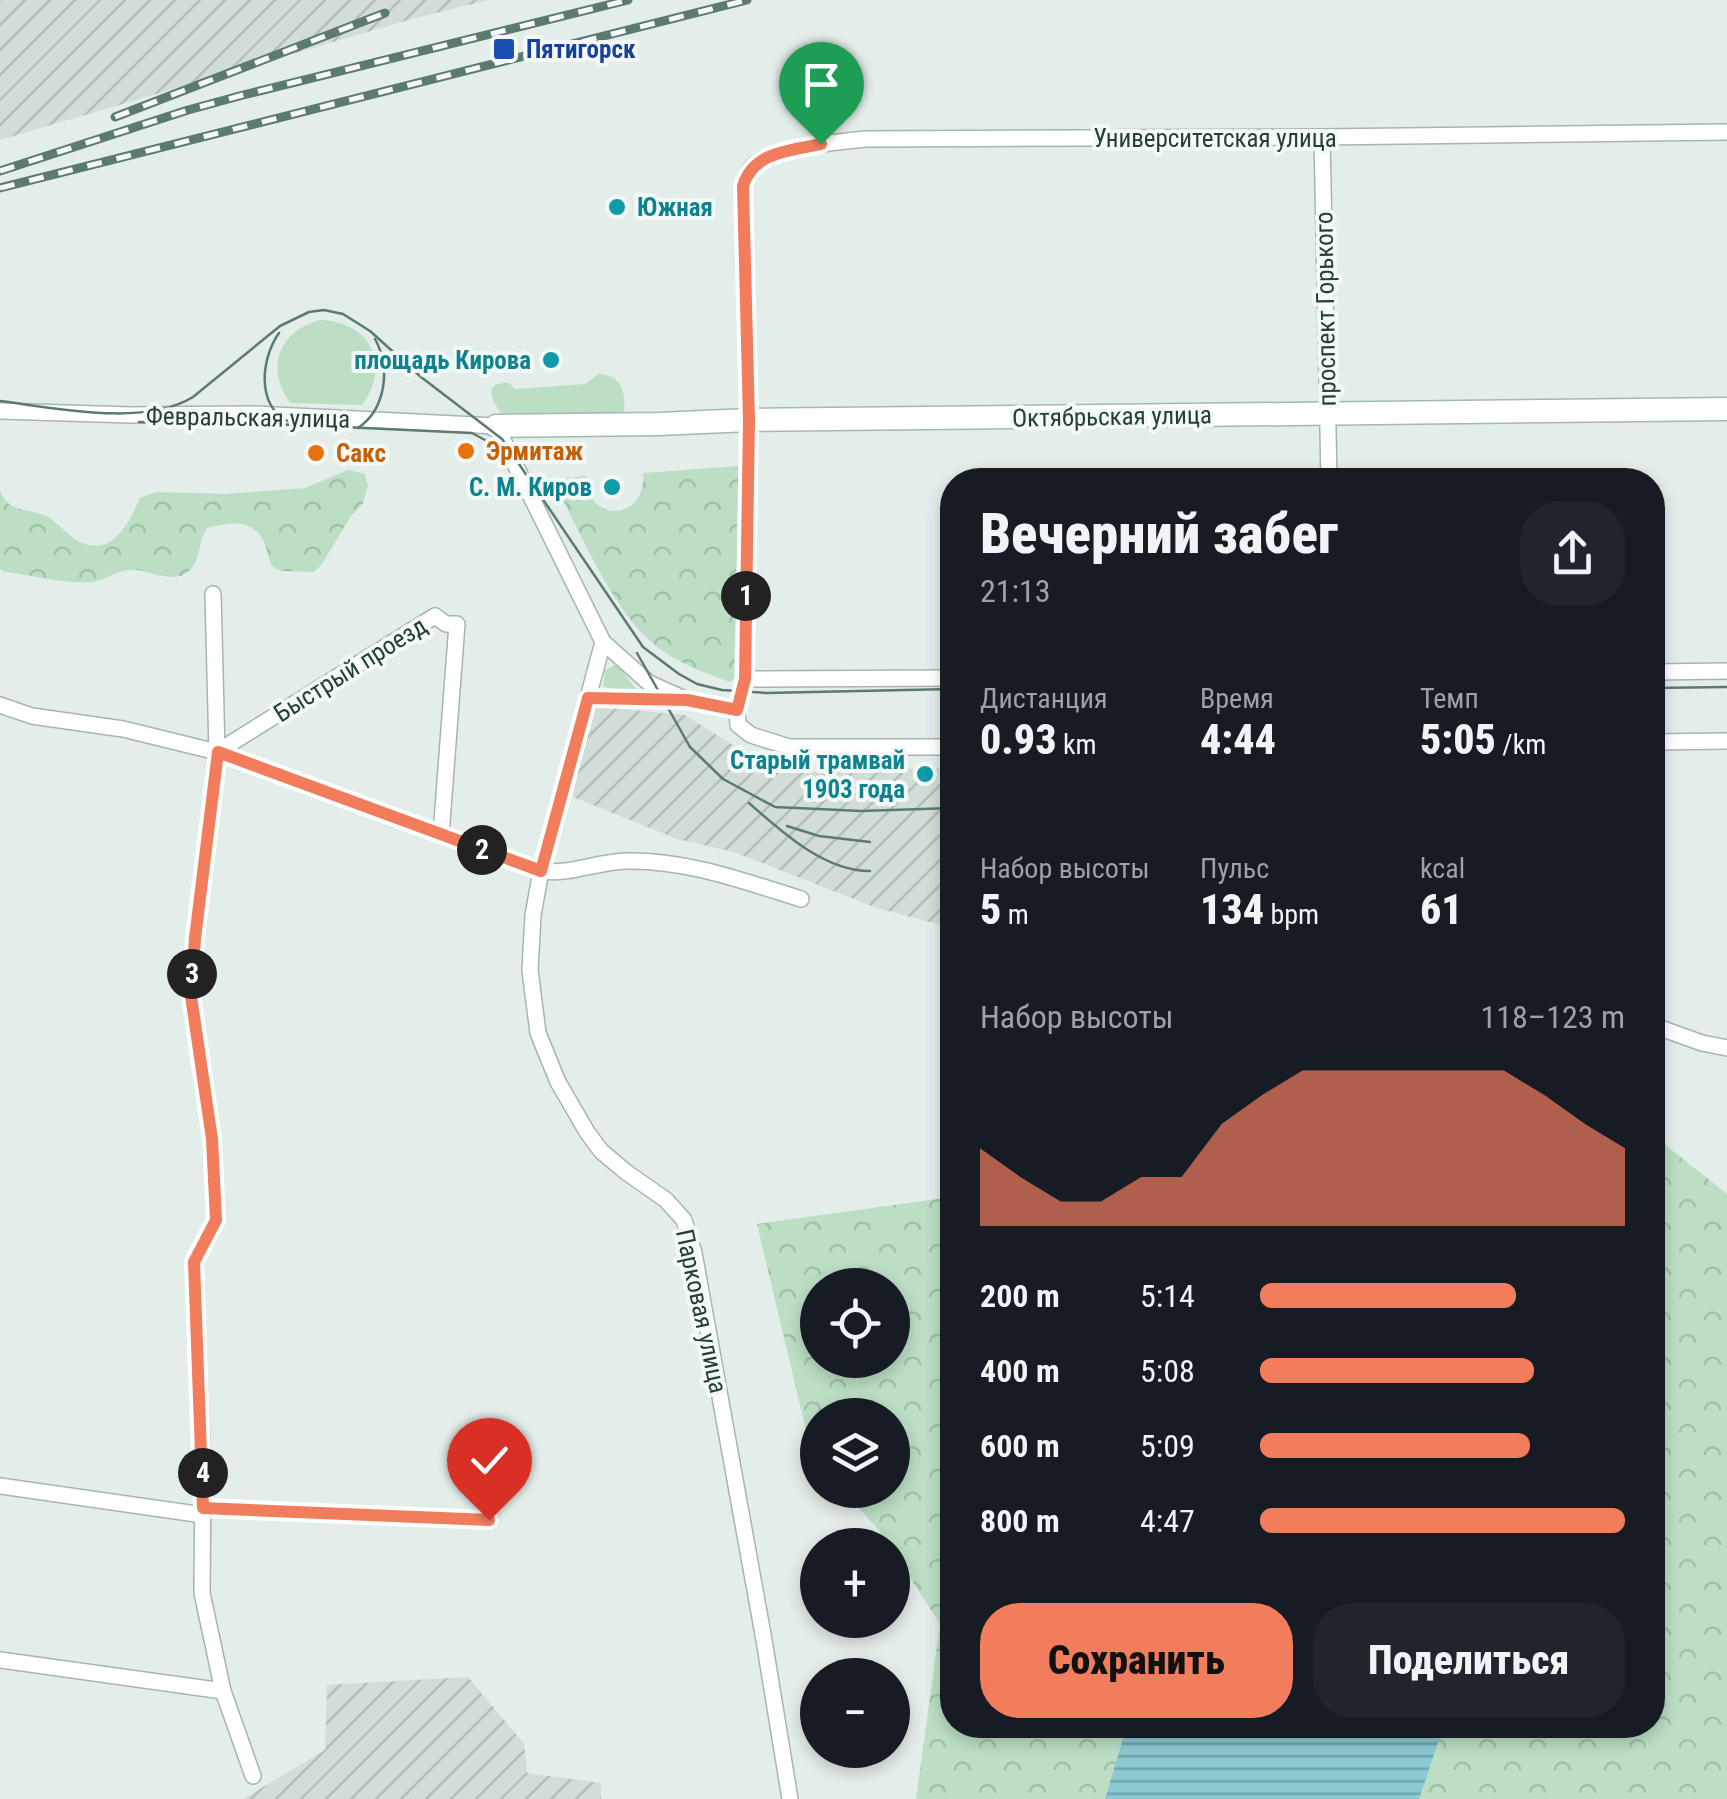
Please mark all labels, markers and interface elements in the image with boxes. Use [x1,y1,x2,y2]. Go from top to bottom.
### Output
place label: Пятигорск [526,35,636,64]
marker: Пятигорск [491,36,517,62]
pin [779,42,864,145]
icon: arrive [794,57,849,112]
street label: Университетская улица [1093,124,1337,153]
place label: Южная [637,193,713,222]
marker: Южная [606,196,628,218]
street label: проспект Горького [1309,211,1342,407]
place label: площадь Кирова [354,346,531,375]
marker: площадь Кирова [540,349,562,371]
street label: Октябрьская улица [1012,400,1212,433]
street label: Февральская улица [146,401,350,434]
place label: Эрмитаж [486,437,584,466]
place label: Сакс [336,439,386,468]
marker: Эрмитаж [455,440,477,462]
marker: Сакс [305,442,327,464]
place label: С. М. Киров [469,473,592,502]
marker: С. М. Киров [601,476,623,498]
button: share [1520,501,1625,606]
text: Вечерний забег [980,502,1338,566]
pin: 1 [721,571,771,621]
text: 21:13 [980,572,1051,610]
text: 1 [739,579,753,612]
street label: Быстрый проезд [269,611,432,728]
text: Дистанция [980,682,1107,715]
text: Время [1200,682,1274,715]
text: Темп [1420,682,1479,715]
text: 0.93 [980,715,1057,764]
text: 4:44 [1200,715,1276,764]
text: 5:05 [1420,715,1496,764]
text: km [1057,728,1097,761]
text: /km [1496,728,1546,761]
place label: Старый трамвай 1903 года [730,746,905,804]
marker: Старый трамвай 1903 года [914,763,936,785]
pin: 2 [457,825,507,875]
text: 2 [475,833,489,866]
text: Набор высоты [980,852,1149,885]
text: Пульс [1200,852,1269,885]
text: kcal [1420,852,1465,885]
text: 5 [980,885,1001,934]
text: 134 [1200,885,1264,934]
text: 61 [1420,885,1463,934]
text: m [1001,898,1029,931]
text: bpm [1264,898,1319,931]
pin: 3 [167,949,217,999]
text: 3 [185,957,199,990]
text: Набор высоты [980,998,1174,1036]
text: 118–123 m [1480,998,1625,1036]
street label: Парковая улица [670,1226,733,1396]
map controls [800,1268,910,1768]
button: locate [800,1268,910,1378]
text: 200 m [980,1277,1060,1315]
text: 5:14 [1140,1277,1195,1315]
text: 400 m [980,1352,1060,1390]
text: 5:08 [1140,1352,1195,1390]
button: layers [800,1398,910,1508]
pin [447,1418,532,1521]
text: 600 m [980,1427,1060,1465]
text: 5:09 [1140,1427,1195,1465]
icon: check [462,1433,517,1488]
pin: 4 [178,1448,228,1498]
text: 4 [196,1456,210,1489]
text: 800 m [980,1502,1060,1540]
text: 4:47 [1140,1502,1195,1540]
button: + [800,1528,910,1638]
button: Сохранить [980,1603,1293,1718]
button: Поделиться [1313,1603,1625,1718]
button: − [800,1658,910,1768]

